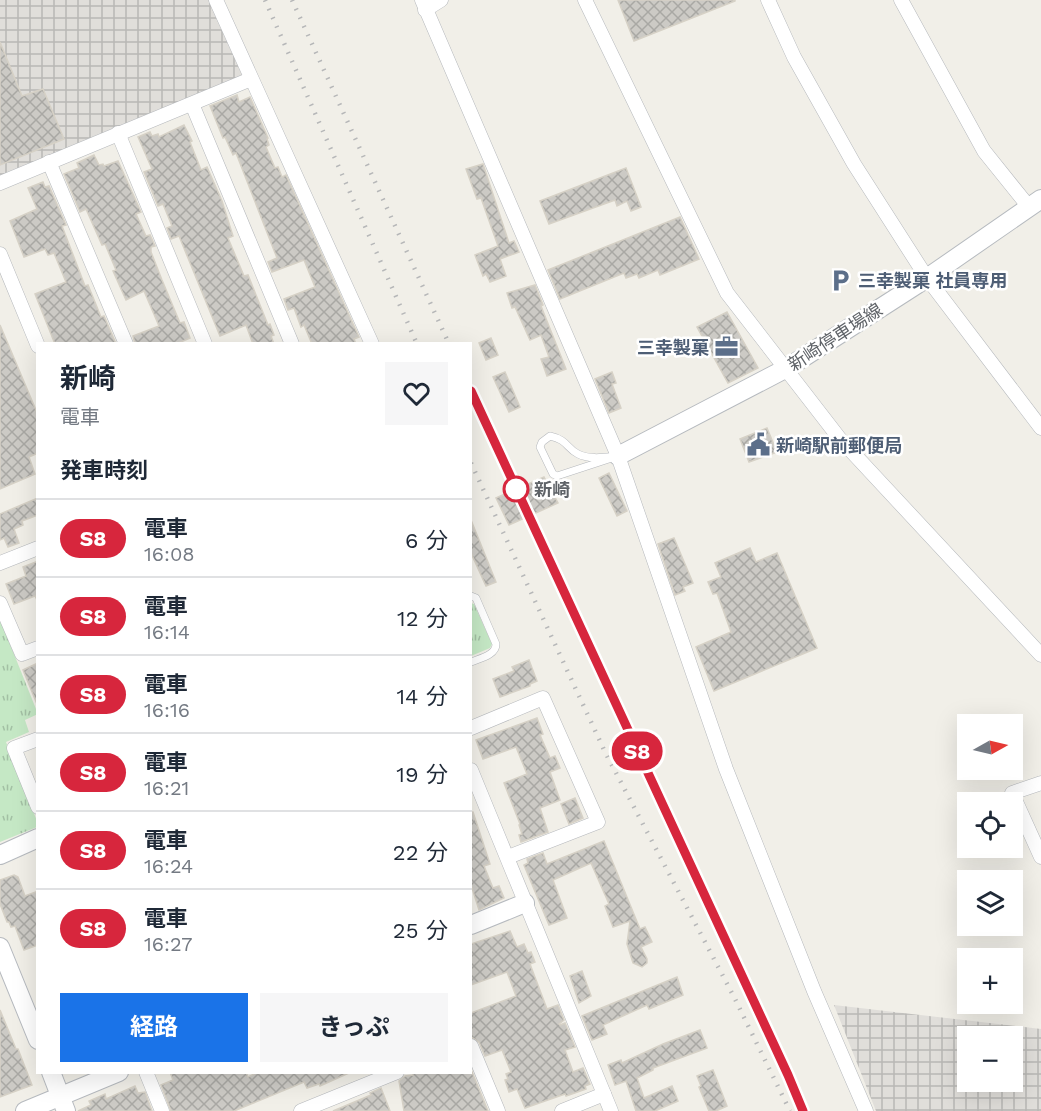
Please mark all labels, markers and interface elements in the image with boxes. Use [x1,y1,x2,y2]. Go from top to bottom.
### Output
parking icon: 三幸製菓 社員専用 [827,267,853,293]
place label: 三幸製菓 社員専用 [858,270,1007,291]
street label: 新崎停車場線 [784,299,886,375]
office icon: 三幸製菓 [714,334,740,360]
place label: 三幸製菓 [637,337,709,358]
text: 新崎 [60,362,116,395]
button: heart [385,362,448,425]
text: 電車 [60,405,100,429]
public building icon: 新崎駅前郵便局 [745,432,771,458]
place label: 新崎駅前郵便局 [776,435,902,456]
text: 発車時刻 [60,458,148,483]
marker: 新崎 [503,476,529,502]
place label: 新崎 [534,479,570,500]
text: 電車 [144,516,188,541]
text: S8 [80,526,106,551]
text: 6 分 [405,528,448,553]
text: 16:08 [144,542,195,566]
text: 電車 [144,594,188,619]
text: S8 [80,604,106,629]
text: 12 分 [397,606,448,631]
text: 16:14 [144,620,190,644]
text: 電車 [144,672,188,697]
text: S8 [80,682,106,707]
text: 14 分 [396,684,448,709]
text: 16:16 [144,698,190,722]
north arrow [957,714,1023,780]
map controls [957,714,1023,1092]
line badge: S8 [610,732,664,771]
text: S8 [624,739,650,764]
text: 電車 [144,750,188,775]
text: S8 [80,760,106,785]
text: 19 分 [396,762,448,787]
text: 16:21 [144,776,189,800]
button: locate [957,792,1023,858]
text: 電車 [144,828,188,853]
text: S8 [80,838,106,863]
text: 22 分 [393,840,448,865]
text: 16:24 [144,854,193,878]
button: layers [957,870,1023,936]
text: 電車 [144,906,188,931]
text: S8 [80,916,106,941]
text: 25 分 [393,918,448,943]
text: 16:27 [144,932,192,956]
button: + [957,948,1023,1014]
button: 経路 [60,993,248,1062]
button: きっぷ [260,993,448,1062]
button: − [957,1026,1023,1092]

